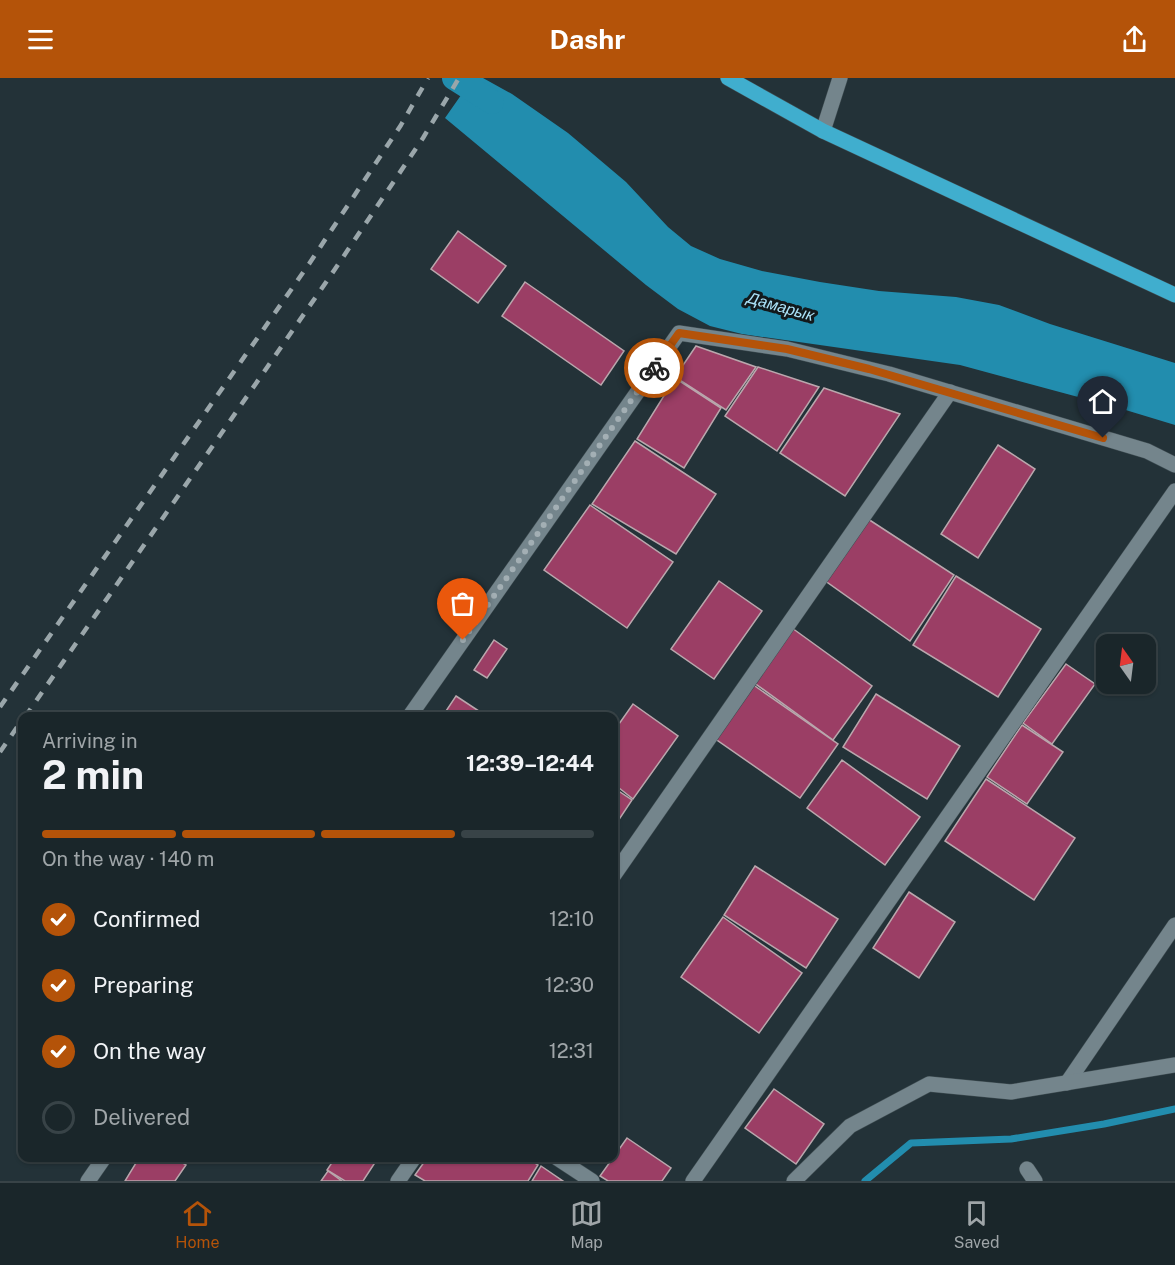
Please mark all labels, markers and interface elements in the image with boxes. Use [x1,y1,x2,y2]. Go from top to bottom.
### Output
icon: menu [24,23,57,56]
text: Dashr [550,23,625,55]
icon: share [1118,23,1151,56]
water label: Дамарык [744,287,818,325]
courier [624,338,684,398]
icon: bike [638,352,671,385]
pin [1077,376,1128,438]
icon: home [1086,385,1119,418]
pin [437,578,488,640]
icon: bag [446,587,479,620]
north arrow [1096,634,1156,694]
map controls [1096,634,1156,694]
text: Arriving in [42,729,137,753]
text: 12:39–12:44 [466,750,594,776]
text: 2 min [42,752,144,798]
text: On the way · 140 m [42,847,214,871]
icon: check [42,903,75,936]
text: Confirmed [93,906,200,932]
text: 12:10 [549,907,594,931]
icon: check [42,969,75,1002]
text: Preparing [93,972,194,998]
text: 12:30 [545,973,594,997]
icon: check [42,1035,75,1068]
text: On the way [93,1038,206,1064]
text: 12:31 [549,1039,594,1063]
text: Delivered [93,1104,190,1130]
tab: Home [175,1197,219,1252]
tab: Map [570,1197,603,1252]
tab: Saved [954,1197,1000,1252]

